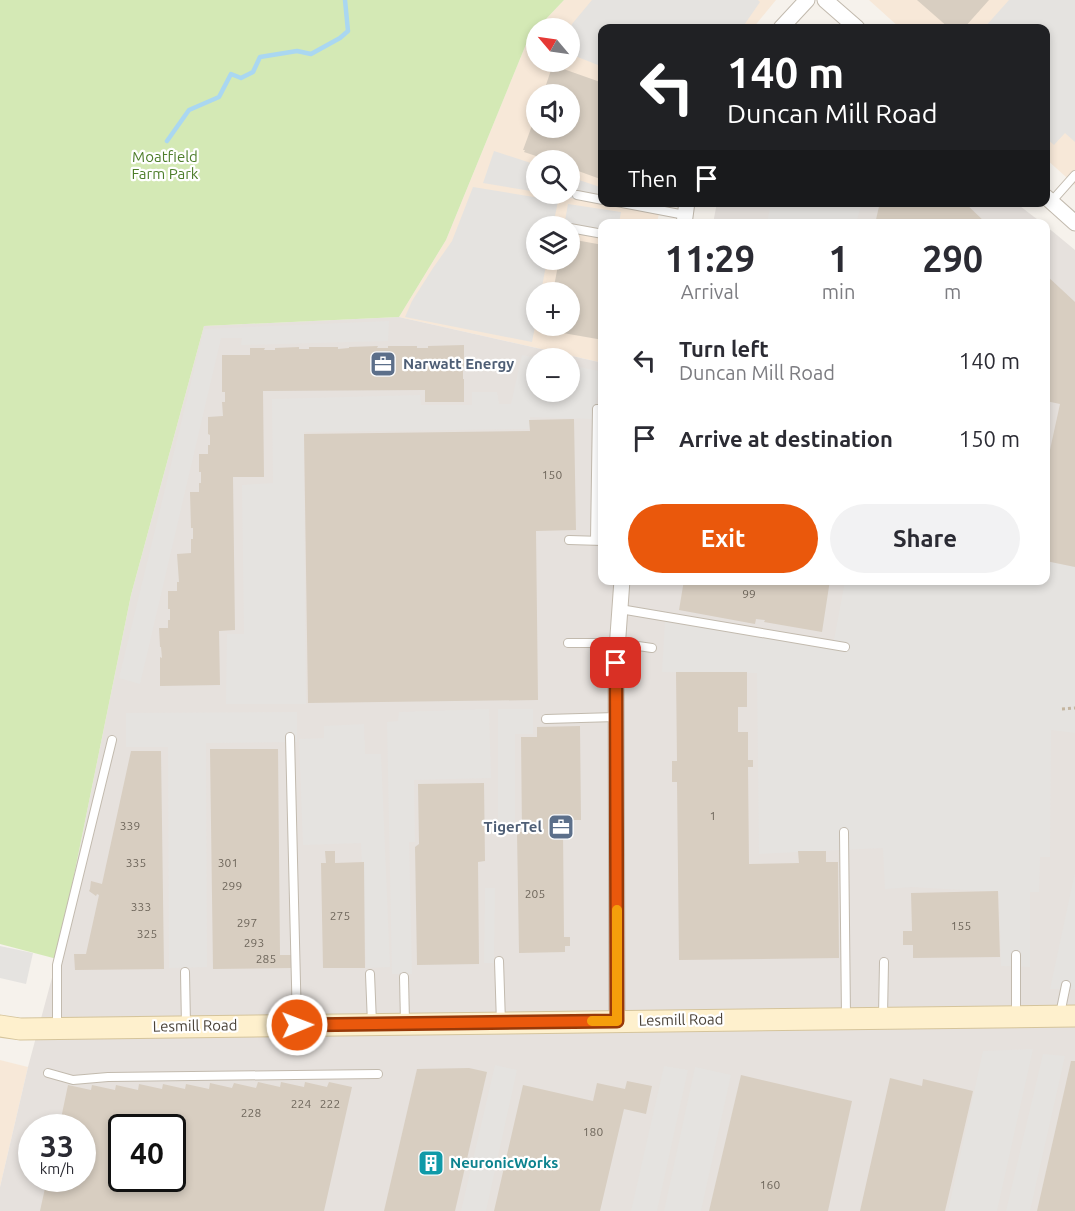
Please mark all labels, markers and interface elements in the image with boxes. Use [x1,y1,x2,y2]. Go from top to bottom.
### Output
north arrow [526,18,580,72]
map controls [526,18,580,402]
icon: left [628,48,706,126]
text: 140 m [727,49,844,96]
button: sound [526,84,580,138]
text: Duncan Mill Road [727,98,937,128]
park label: Moatfield Farm Park [132,148,199,182]
button: search [526,150,580,204]
icon: arrive [690,162,723,195]
text: Then [628,166,678,191]
button: layers [526,216,580,270]
text: 11:29 [665,238,755,279]
text: 1 [828,238,849,279]
text: 290 [922,238,983,279]
text: Arrival [681,280,739,303]
text: min [822,280,855,303]
text: m [944,280,961,303]
button: + [526,282,580,336]
text: Turn left [679,336,769,361]
icon: left [628,344,661,377]
button: − [526,348,580,402]
text: 140 m [959,348,1020,373]
office icon: Narwatt Energy [368,349,398,379]
place label: Narwatt Energy [403,355,514,372]
text: Duncan Mill Road [679,361,835,384]
icon: arrive [628,422,661,455]
text: Arrive at destination [679,426,893,451]
text: 150 m [959,426,1020,451]
house number: 150 [542,468,562,481]
button: Exit [628,504,818,573]
button: Share [830,504,1020,573]
house number: 99 [742,587,756,600]
pin [590,637,641,688]
icon: arrive [599,646,632,679]
house number: 1 [710,809,716,822]
office icon: TigerTel [546,812,576,842]
place label: TigerTel [484,818,542,835]
house number: 339 [120,819,140,832]
house number: 335 [126,856,146,869]
house number: 301 [218,856,238,869]
house number: 299 [222,879,242,892]
house number: 205 [525,887,545,900]
house number: 333 [131,900,151,913]
house number: 275 [330,909,350,922]
house number: 297 [237,916,257,929]
house number: 155 [951,919,971,932]
house number: 325 [137,927,157,940]
house number: 293 [244,936,264,949]
house number: 285 [256,952,276,965]
position arrow [265,993,329,1057]
street label: Lesmill Road [638,1010,724,1029]
street label: Lesmill Road [152,1016,238,1035]
house number: 224 [291,1097,311,1110]
house number: 222 [320,1097,340,1110]
house number: 228 [241,1106,261,1119]
speed limit sign: 40 [108,1114,186,1192]
house number: 180 [583,1125,603,1138]
text: 33 [40,1129,74,1163]
building icon: NeuronicWorks [416,1148,446,1178]
place label: NeuronicWorks [450,1154,558,1171]
text: km/h [40,1160,74,1177]
house number: 160 [760,1178,780,1191]

